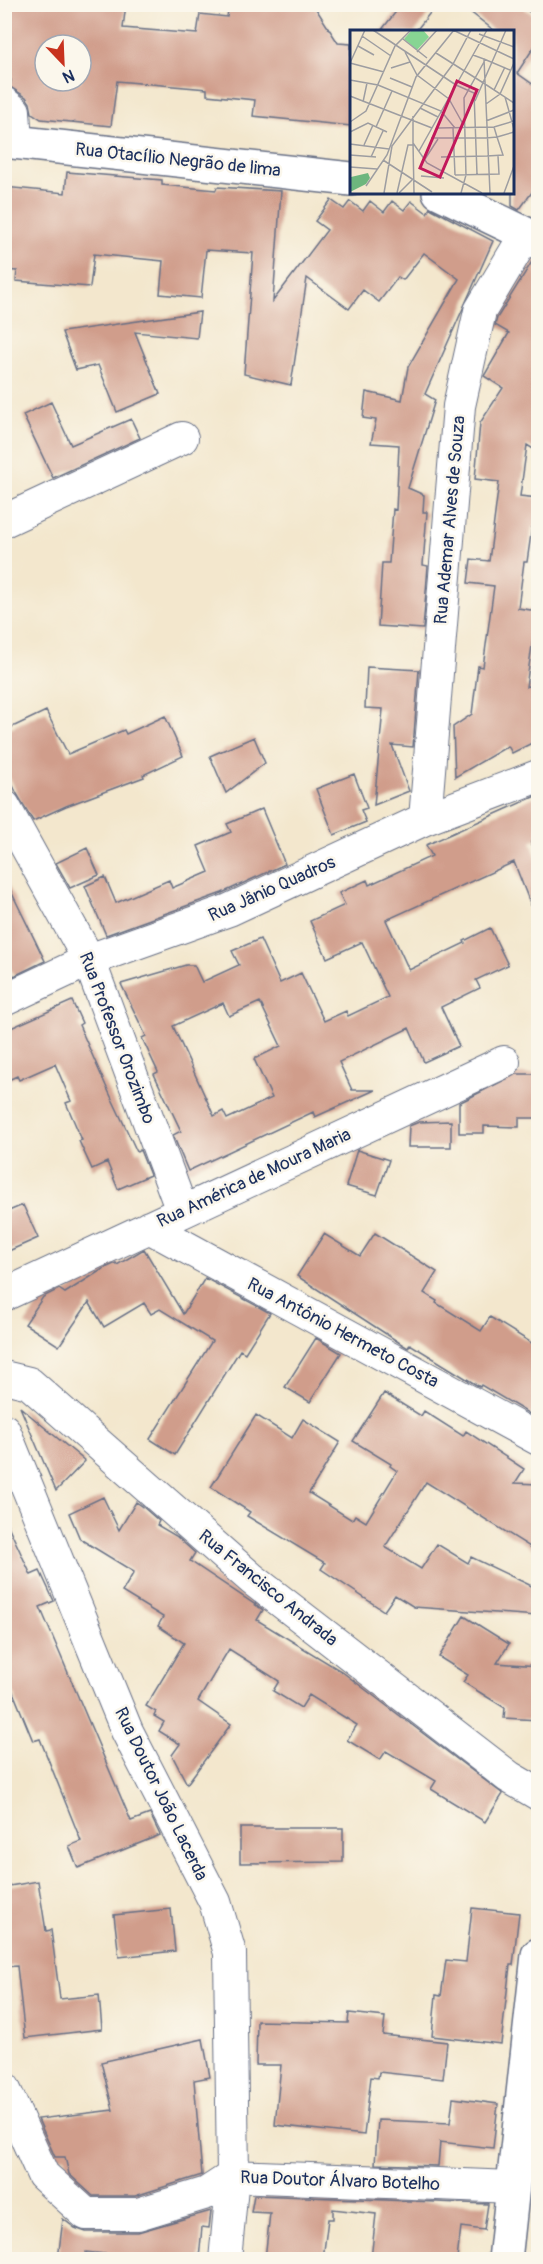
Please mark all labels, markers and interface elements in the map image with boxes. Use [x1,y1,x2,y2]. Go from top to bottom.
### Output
inset map [350,30,513,194]
north arrow [33,33,93,93]
text: N [59,65,77,87]
street label: Rua Otacílio Negrão de lima [74,138,282,182]
street label: Rua Ademar Alves de Souza [429,415,471,625]
street label: Rua Jânio Quadros [205,851,339,927]
street label: Rua Professor Orozimbo [74,949,160,1127]
street label: Rua América de Moura Maria [153,1123,355,1233]
street label: Rua Antônio Hermeto Costa [243,1273,443,1393]
street label: Rua Francisco Andrada [194,1525,342,1651]
street label: Rua Doutor João Lacerda [109,1704,213,1884]
street label: Rua Doutor Álvaro Botelho [240,2166,441,2196]

